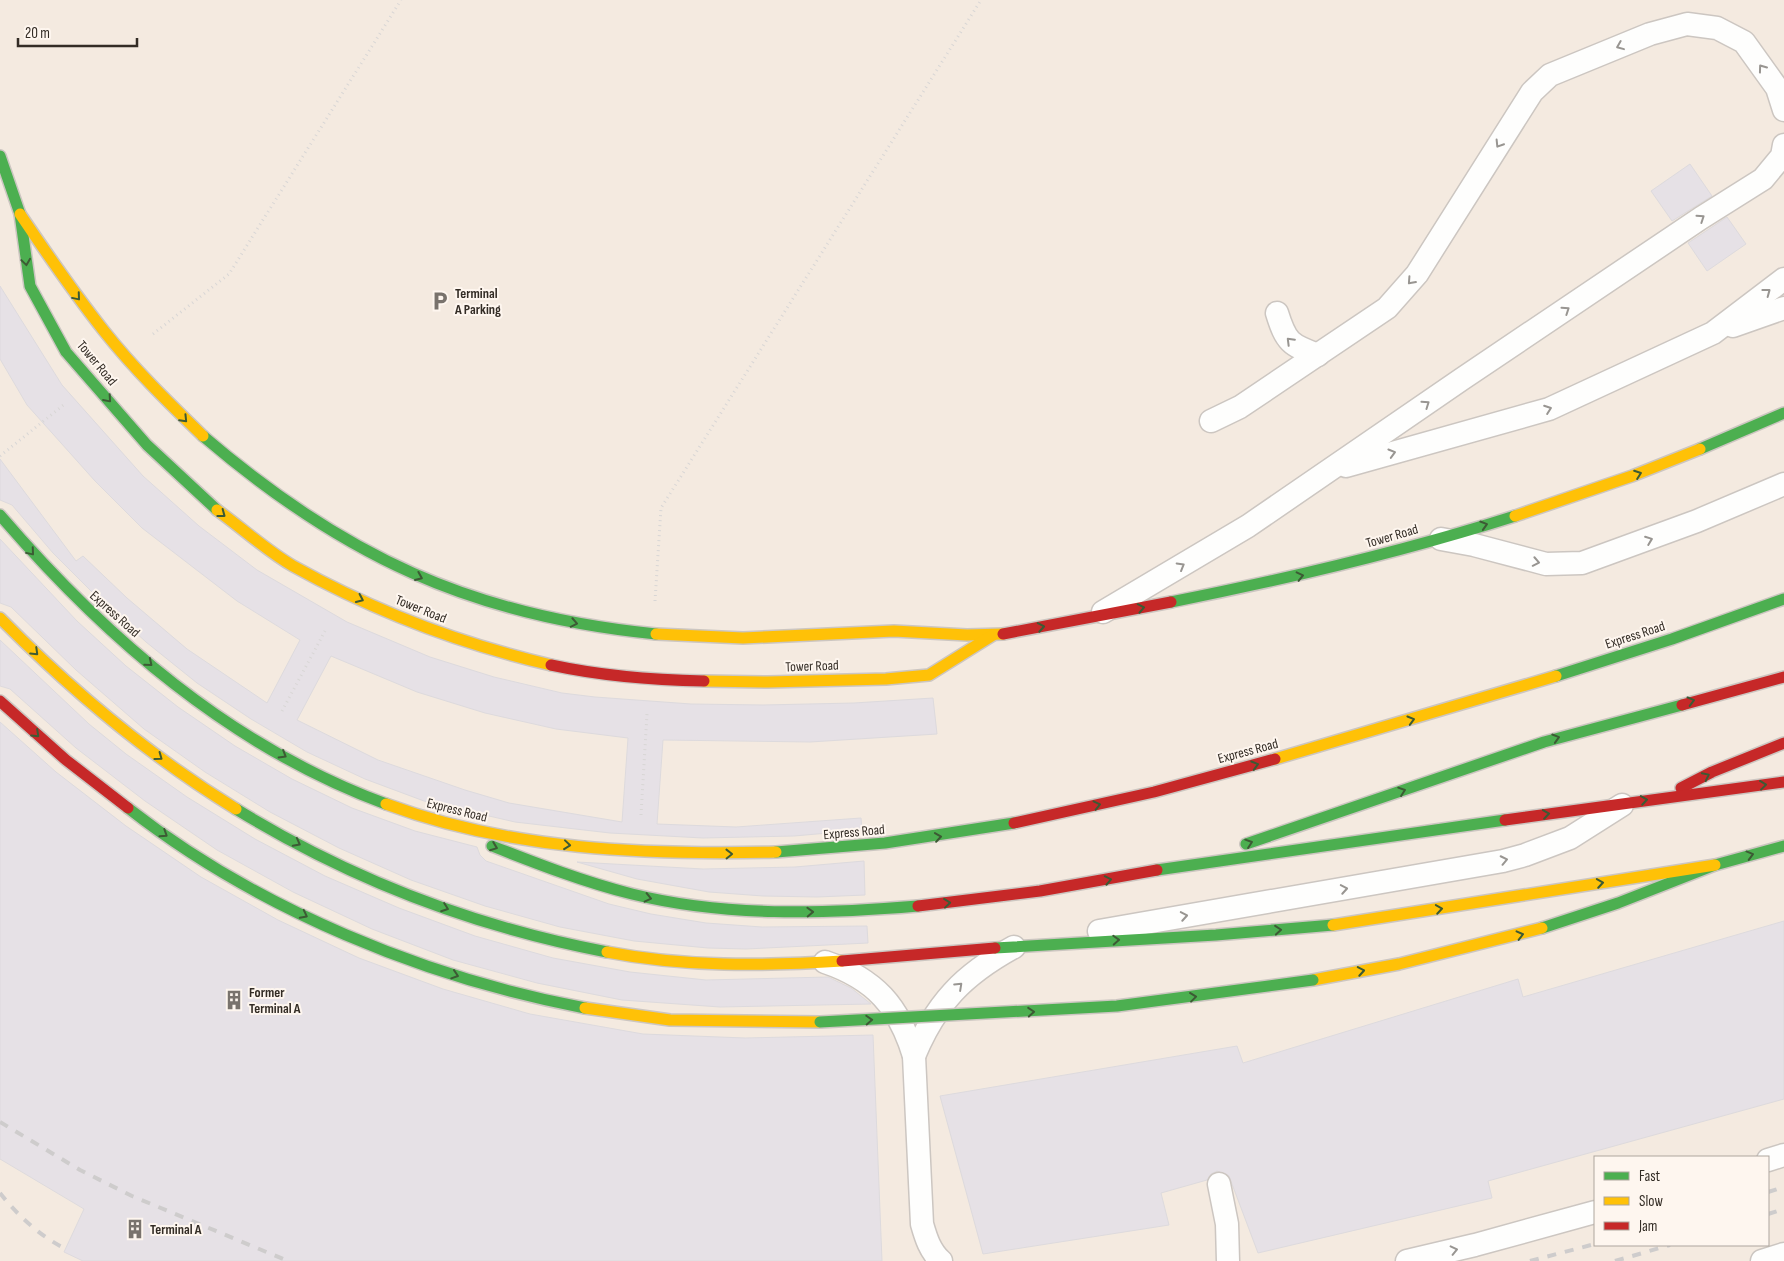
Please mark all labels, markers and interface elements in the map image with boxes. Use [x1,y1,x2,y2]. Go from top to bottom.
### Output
scale bar [18,15,136,47]
text: 20 m [25,24,50,43]
one-way arrow [1616,40,1625,50]
one-way arrow [1759,64,1768,73]
one-way arrow [1495,139,1505,148]
one-way arrow [1695,215,1704,225]
one-way arrow [21,258,31,266]
one-way arrow [1408,275,1417,284]
place label: Terminal A Parking [454,285,501,318]
one-way arrow [1761,289,1770,297]
parking icon: Terminal A Parking [429,290,451,312]
one-way arrow [71,291,80,300]
one-way arrow [1561,307,1570,316]
street label: Tower Road [73,337,121,389]
one-way arrow [1287,338,1296,347]
one-way arrow [102,394,111,403]
one-way arrow [1420,401,1429,410]
one-way arrow [1543,405,1552,415]
one-way arrow [179,413,188,422]
one-way arrow [1387,449,1395,459]
one-way arrow [1634,470,1642,480]
one-way arrow [216,508,226,517]
street label: Tower Road [1364,520,1420,552]
one-way arrow [1479,520,1488,530]
one-way arrow [1644,536,1652,546]
one-way arrow [25,546,34,555]
one-way arrow [1531,557,1540,567]
one-way arrow [1175,562,1184,572]
one-way arrow [414,571,423,581]
one-way arrow [1296,571,1305,582]
street label: Express Road [86,587,144,641]
street label: Tower Road [393,591,449,627]
one-way arrow [355,593,364,603]
one-way arrow [1137,604,1146,614]
street label: Express Road [1603,617,1667,653]
one-way arrow [570,618,579,628]
one-way arrow [1037,623,1045,633]
one-way arrow [29,647,38,656]
street label: Tower Road [785,657,839,675]
one-way arrow [143,658,152,666]
one-way arrow [1687,696,1696,707]
one-way arrow [1406,715,1414,725]
one-way arrow [30,729,39,738]
one-way arrow [1552,734,1560,744]
street label: Express Road [1216,735,1280,767]
one-way arrow [278,749,287,759]
one-way arrow [153,751,162,760]
one-way arrow [1250,760,1259,771]
one-way arrow [1701,771,1710,782]
one-way arrow [1758,780,1767,790]
one-way arrow [1398,786,1406,796]
street label: Express Road [425,794,489,826]
one-way arrow [1640,795,1648,806]
one-way arrow [1093,800,1102,811]
one-way arrow [1542,809,1550,820]
street label: Express Road [823,821,886,843]
one-way arrow [158,828,167,837]
one-way arrow [934,832,942,842]
one-way arrow [291,837,300,847]
one-way arrow [563,839,571,850]
one-way arrow [1244,839,1252,849]
one-way arrow [489,841,498,851]
one-way arrow [726,849,733,859]
one-way arrow [1745,850,1754,861]
one-way arrow [1499,855,1508,866]
one-way arrow [1103,875,1112,885]
one-way arrow [1596,878,1604,889]
one-way arrow [1339,884,1348,894]
one-way arrow [644,892,653,903]
one-way arrow [943,898,951,909]
one-way arrow [440,902,449,912]
one-way arrow [1435,904,1444,914]
one-way arrow [806,907,814,917]
one-way arrow [299,909,308,919]
one-way arrow [1179,912,1188,922]
one-way arrow [1275,925,1283,936]
one-way arrow [1515,930,1524,941]
one-way arrow [1112,935,1120,946]
one-way arrow [1357,966,1366,977]
one-way arrow [450,970,459,980]
one-way arrow [953,983,962,992]
place label: Former Terminal A [249,984,301,1017]
building icon: Former Terminal A [223,989,245,1011]
one-way arrow [1189,992,1197,1003]
one-way arrow [1028,1007,1036,1018]
one-way arrow [865,1014,873,1025]
legend [1594,1156,1769,1246]
text: Fast [1639,1167,1661,1186]
text: Slow [1639,1192,1663,1211]
text: Jam [1638,1217,1657,1236]
building icon: Terminal A [124,1218,146,1240]
place label: Terminal A [150,1221,202,1238]
one-way arrow [1450,1245,1459,1256]

